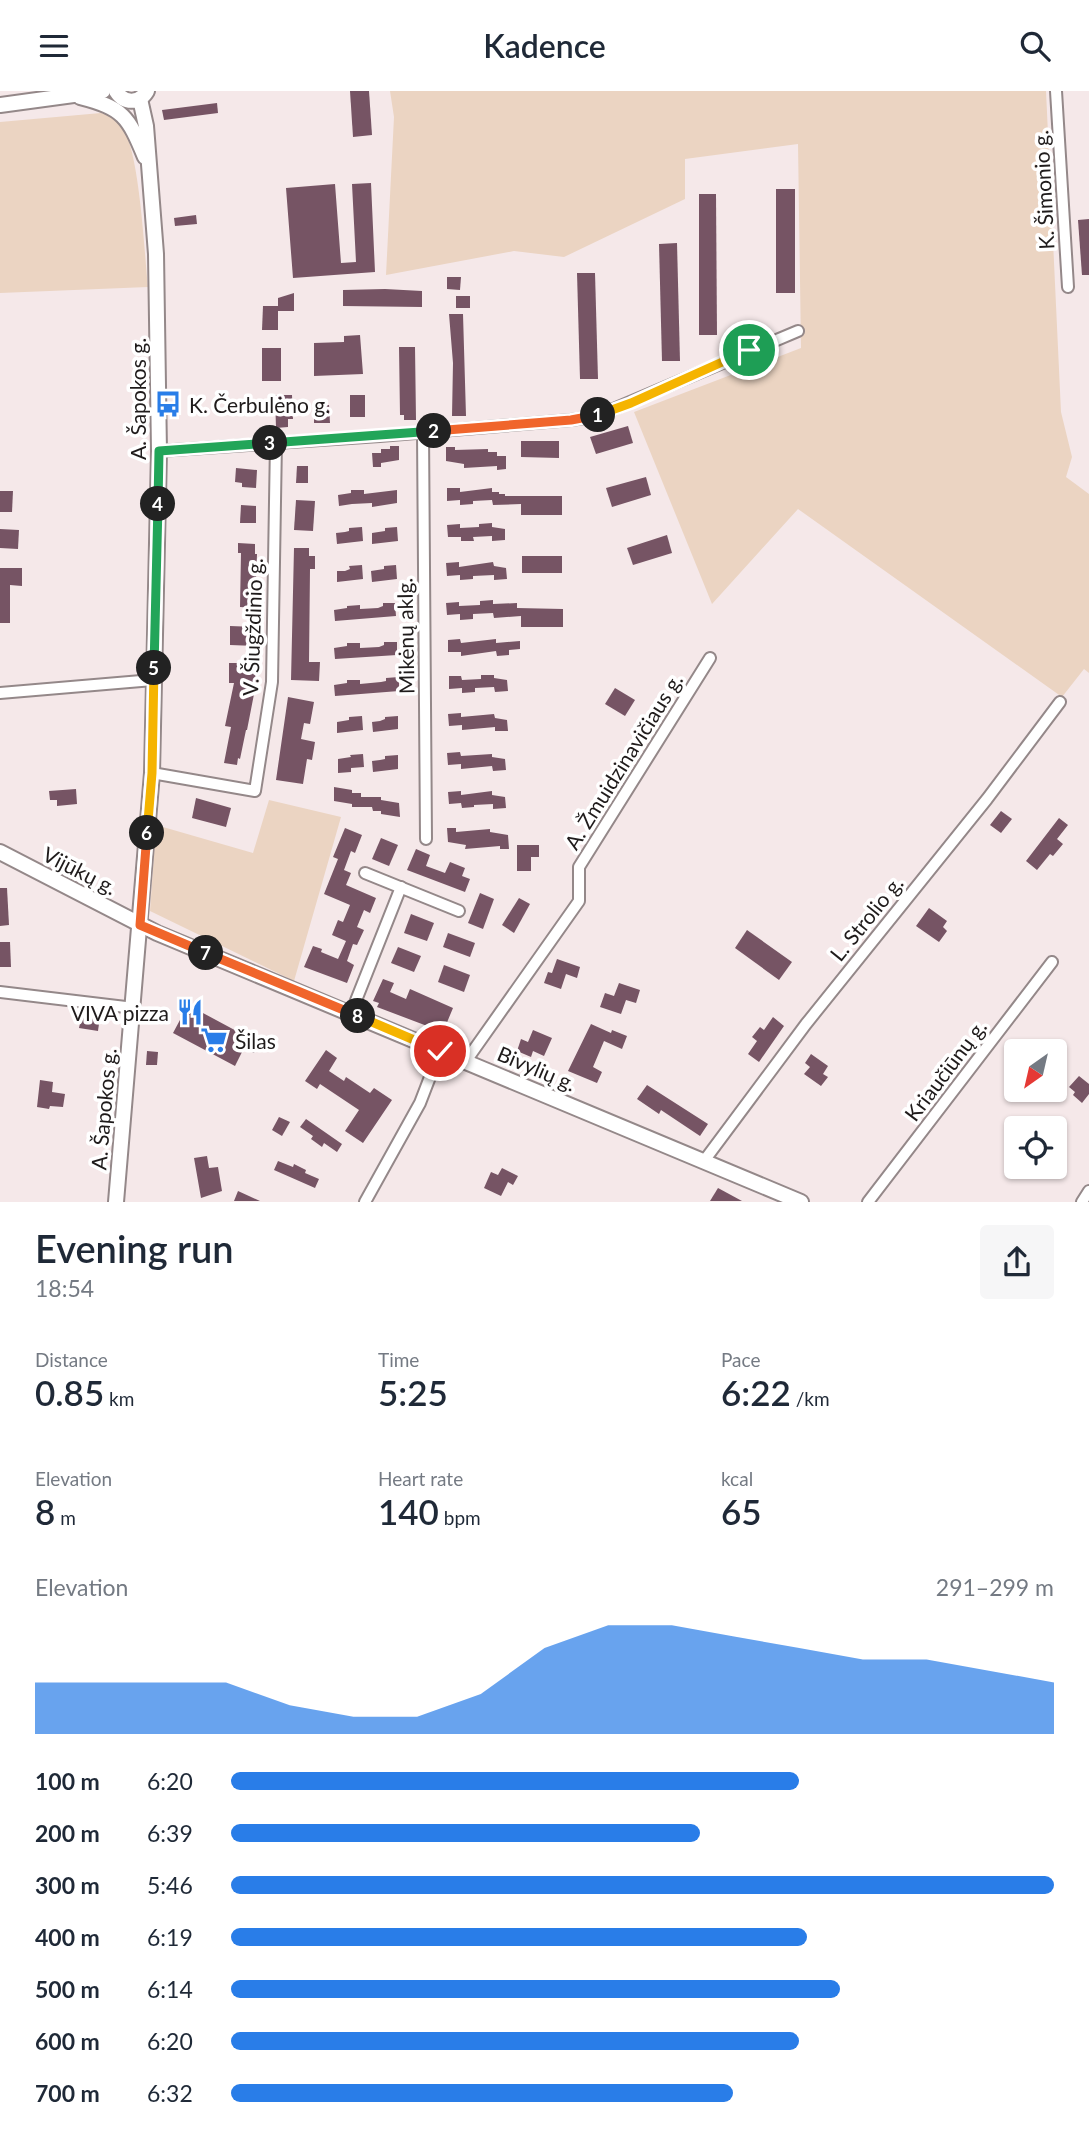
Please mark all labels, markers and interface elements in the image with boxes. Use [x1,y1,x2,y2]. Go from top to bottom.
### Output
text: Kadence [483,26,606,65]
icon: menu [35,27,73,65]
icon: search [1016,27,1054,65]
street label: K. Šimonio g. [1027,130,1059,250]
pin [719,320,779,380]
icon: arrive [730,331,768,369]
street label: A. Šapokos g. [125,338,150,460]
bus stop icon: K. Čerbulėno g. [153,389,183,419]
place label: K. Čerbulėno g. [189,392,330,417]
pin: 1 [580,397,616,433]
text: 1 [592,403,603,426]
pin: 2 [416,413,452,449]
text: 2 [428,419,439,442]
pin: 3 [252,425,288,461]
text: 3 [264,431,275,454]
pin: 4 [140,487,176,521]
text: 4 [152,492,163,515]
street label: V. Šiugždinio g. [237,558,267,696]
street label: Mikėnų aklg. [391,578,419,694]
pin: 5 [136,651,172,685]
text: 5 [148,656,159,679]
street label: A. Žmuidzinavičiaus g. [559,668,687,854]
pin: 6 [130,815,164,851]
text: 6 [141,821,152,844]
street label: Vijūkų g. [39,841,121,899]
street label: L. Strolio g. [824,871,908,965]
pin: 7 [188,935,224,971]
text: 7 [200,941,211,964]
restaurant icon: VIVA pizza [175,997,205,1027]
pin: 8 [340,999,376,1033]
place label: VIVA pizza [71,1000,169,1025]
text: 8 [352,1004,363,1027]
street label: Kriaučiūnų g. [899,1014,991,1126]
pin [410,1021,470,1081]
supermarket icon: Šilas [199,1025,229,1055]
place label: Šilas [235,1028,276,1053]
icon: check [421,1032,459,1070]
north arrow [1004,1039,1068,1103]
map controls [1004,1039,1067,1179]
street label: Bivylių g. [494,1040,580,1096]
street label: A. Šapokos g. [85,1047,121,1171]
button: locate [1004,1116,1067,1179]
text: Evening run [35,1225,234,1271]
button: share [980,1225,1054,1299]
text: 18:54 [35,1274,94,1302]
text: Distance [35,1348,108,1371]
text: Time [378,1348,419,1371]
text: Pace [721,1348,760,1371]
text: 0.85 [35,1371,104,1413]
text: 5:25 [378,1371,448,1413]
text: 6:22 [721,1371,791,1413]
text: km [104,1387,134,1410]
text: /km [791,1387,830,1410]
text: Elevation [35,1467,112,1490]
text: Heart rate [378,1467,463,1490]
text: kcal [721,1467,753,1490]
text: 8 [35,1490,55,1532]
text: 140 [378,1490,439,1532]
text: 65 [721,1490,762,1532]
text: m [55,1506,76,1529]
text: bpm [439,1506,481,1529]
text: Elevation [35,1573,128,1601]
text: 291–299 m [936,1573,1054,1601]
text: 100 m [35,1767,100,1795]
text: 6:20 [147,1767,193,1795]
text: 200 m [35,1819,100,1847]
text: 6:39 [147,1819,193,1847]
text: 300 m [35,1871,100,1899]
text: 5:46 [147,1871,193,1899]
text: 400 m [35,1923,100,1951]
text: 6:19 [147,1923,193,1951]
text: 500 m [35,1975,100,2003]
text: 6:14 [147,1975,193,2003]
text: 600 m [35,2027,100,2055]
text: 6:20 [147,2027,193,2055]
text: 700 m [35,2079,100,2107]
text: 6:32 [147,2079,193,2107]

